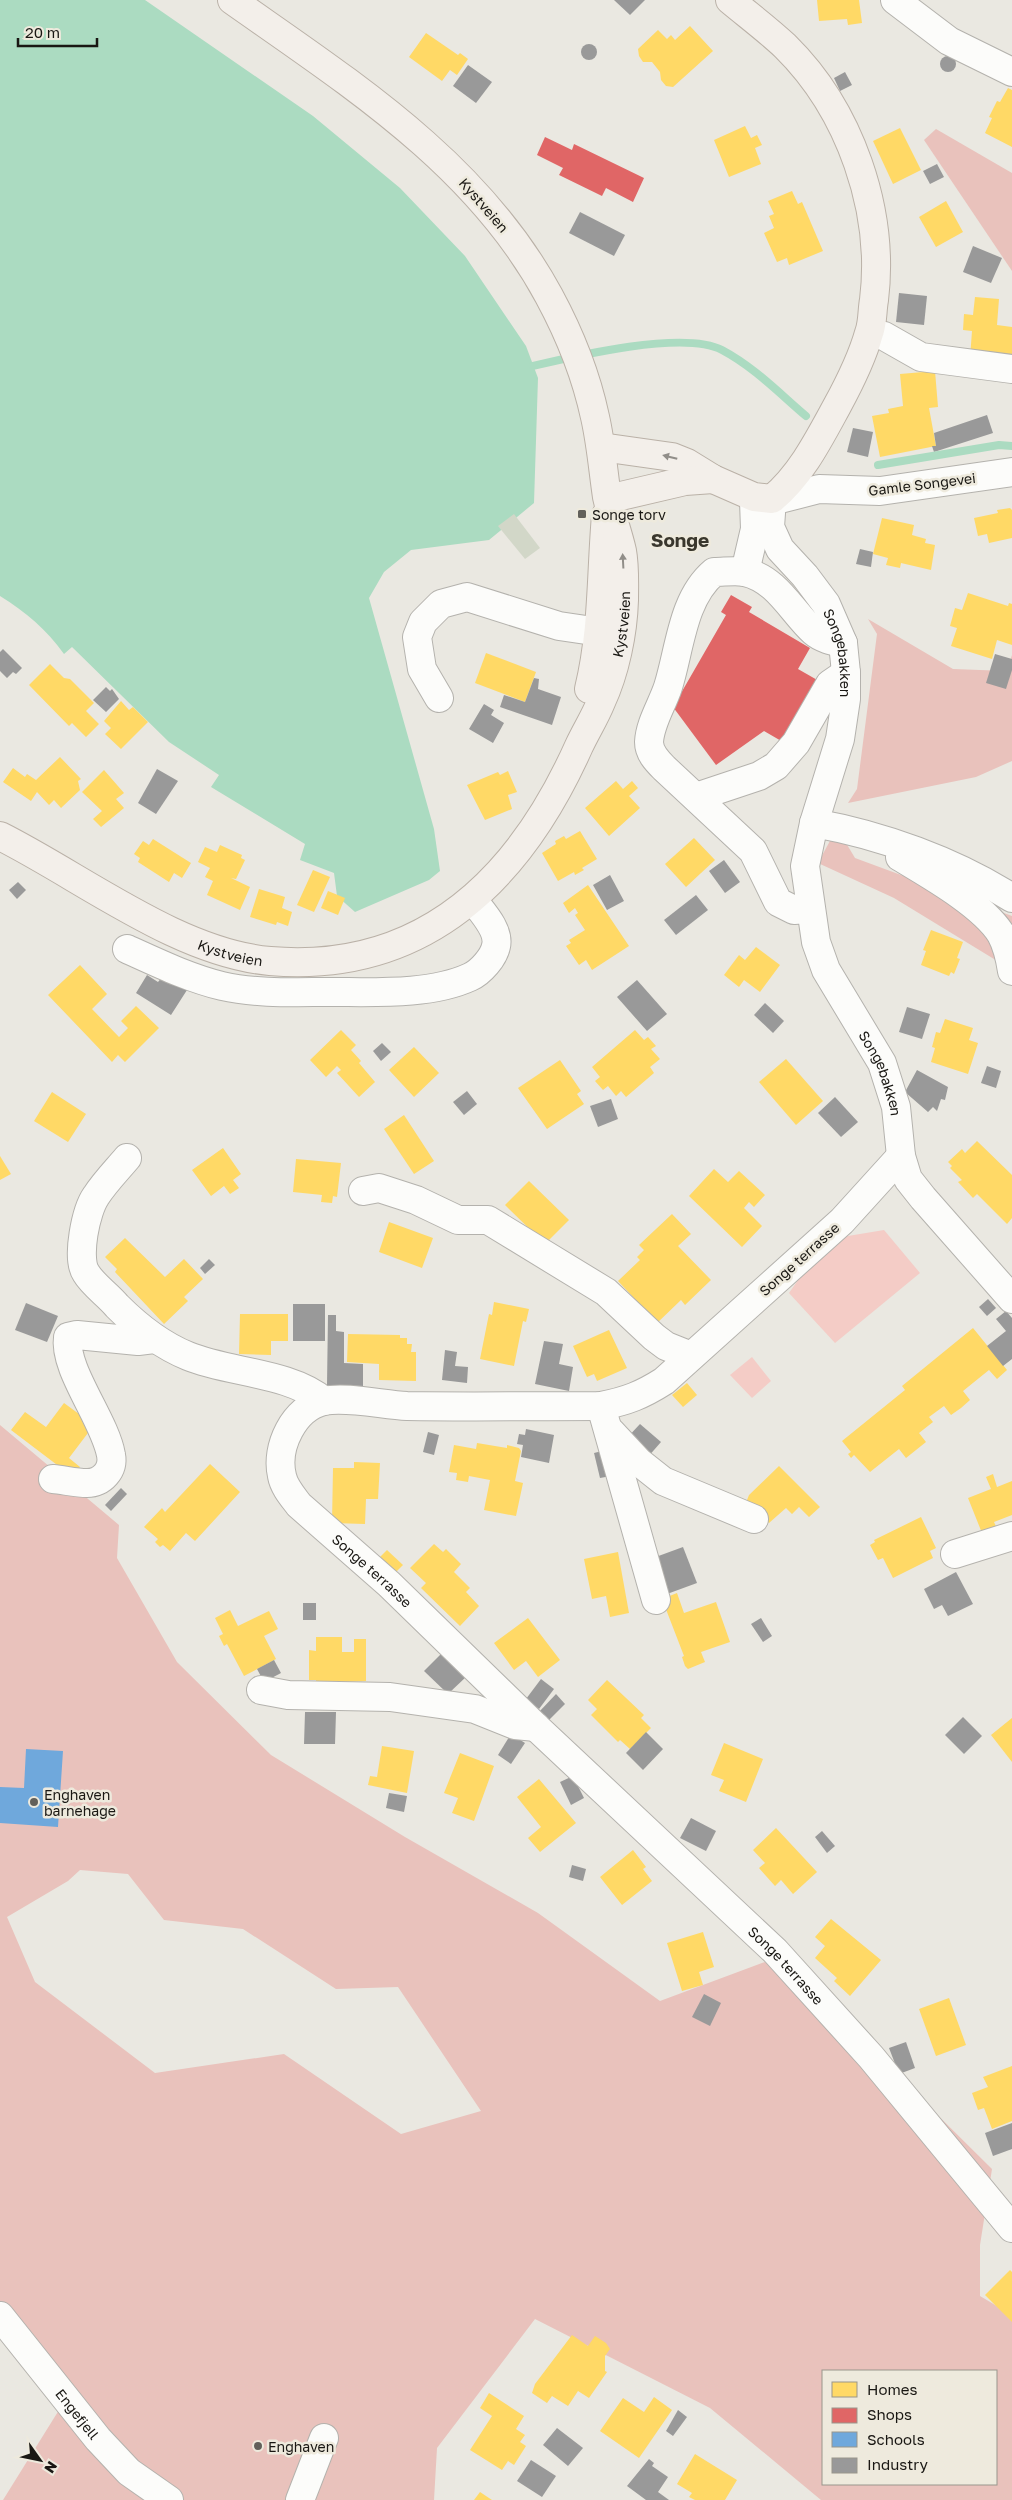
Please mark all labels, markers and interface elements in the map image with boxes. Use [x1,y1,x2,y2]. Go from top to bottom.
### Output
scale bar [18,15,96,47]
text: 20 m [25,23,60,41]
street label: Kystveien [456,174,512,236]
one-way arrow [663,453,678,461]
street label: Gamle Songevei [867,469,977,499]
place label: Songe torv [592,506,666,523]
marker: Songe torv [576,508,588,520]
district label: Songe [651,528,709,551]
one-way arrow [618,553,626,569]
street label: Kystveien [608,591,633,659]
street label: Songebakken [820,606,855,697]
street label: Kystveien [196,935,264,969]
street label: Songebakken [856,1027,905,1117]
street label: Songe terrasse [756,1219,842,1299]
street label: Songe terrasse [329,1530,416,1611]
place label: Enghaven barnehage [44,1786,116,1819]
marker: Enghaven barnehage [28,1796,40,1808]
street label: Songe terrasse [745,1922,827,2008]
legend [822,2370,997,2485]
text: Homes [867,2380,917,2398]
street label: Engefjell [53,2385,103,2442]
text: Shops [867,2405,912,2423]
text: Schools [867,2430,925,2448]
north arrow [15,2435,65,2485]
place label: Enghaven [268,2438,334,2455]
marker: Enghaven [252,2440,264,2452]
text: Industry [867,2455,928,2473]
text: N [41,2458,61,2476]

